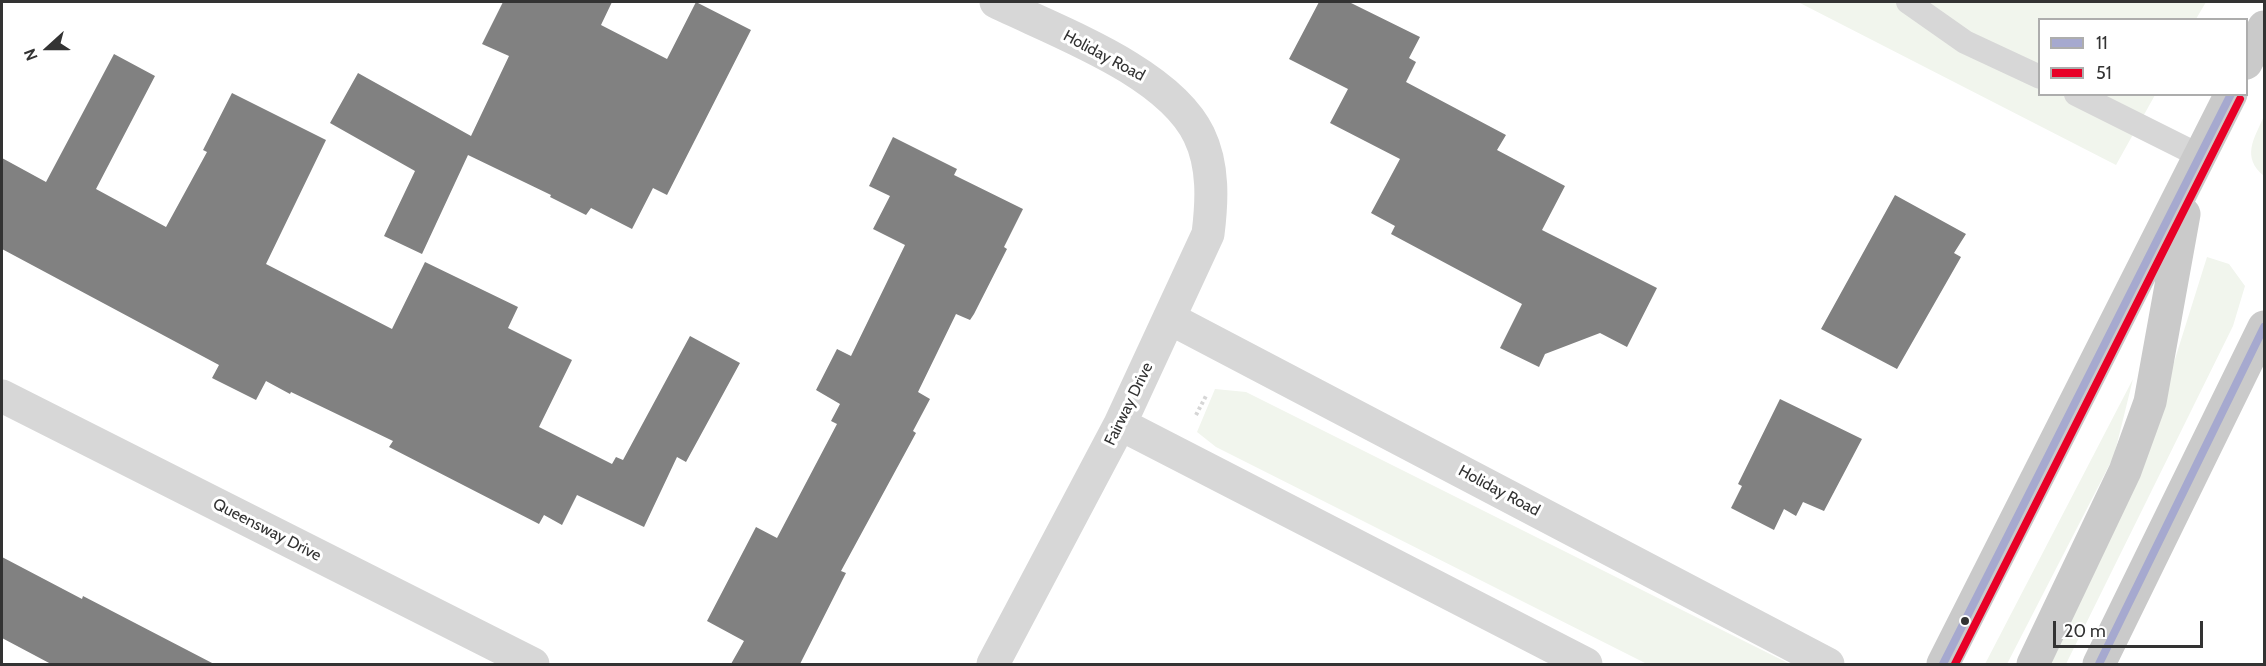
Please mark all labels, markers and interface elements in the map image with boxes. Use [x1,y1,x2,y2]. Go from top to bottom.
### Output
north arrow [18,18,78,78]
legend [2038,18,2248,96]
street label: Holiday Road [1060,26,1148,86]
text: 11 [2096,32,2108,54]
text: N [20,46,42,63]
text: 51 [2096,62,2112,84]
street label: Fairway Drive [1101,359,1157,449]
street label: Holiday Road [1455,461,1543,521]
street label: Queensway Drive [210,494,324,566]
scale bar [2056,609,2206,647]
unlabelled marker [1959,615,1971,627]
text: 20 m [2064,620,2106,642]

